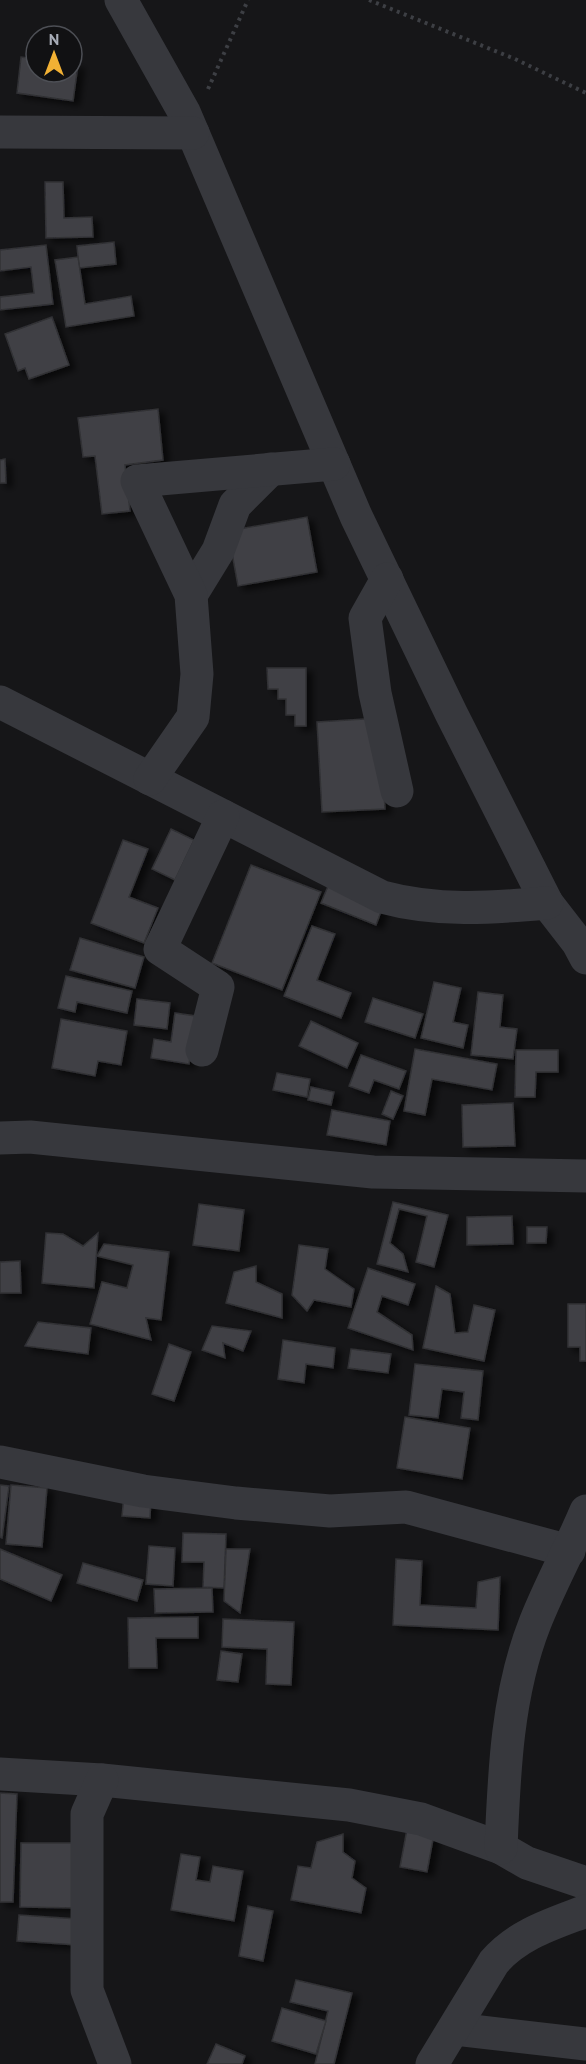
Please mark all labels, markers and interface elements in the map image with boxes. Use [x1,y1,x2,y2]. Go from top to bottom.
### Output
north arrow [24,24,84,84]
text: N [49,29,59,49]

